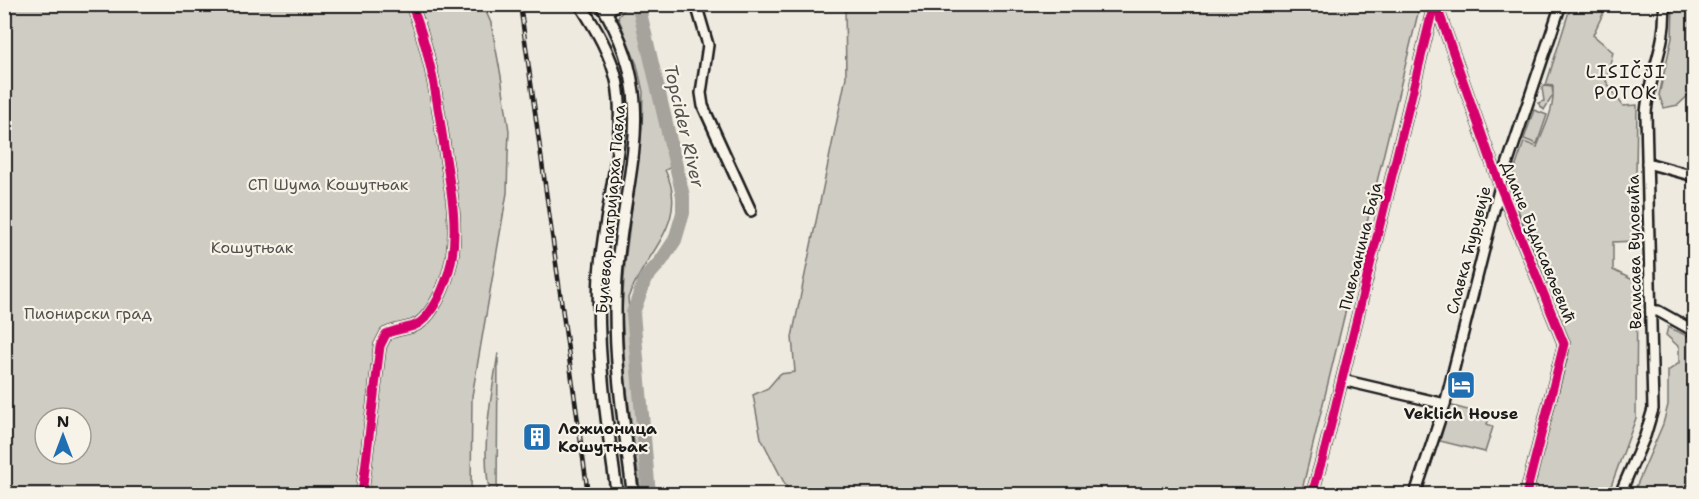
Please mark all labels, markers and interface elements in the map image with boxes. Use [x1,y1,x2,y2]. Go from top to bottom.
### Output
district label: LISIČJI POTOK [1586,60,1666,105]
water label: Topcider River [658,62,710,190]
street label: Булевар патријарха Павла [591,103,630,315]
street label: Диане Будисављевић [1496,158,1581,326]
park label: СП Шума Кошутњак [248,174,409,195]
street label: Велисава Вуловића [1623,174,1646,330]
street label: Пивљанина Баја [1334,180,1387,312]
street label: Славка Ћурувије [1441,184,1496,317]
park label: Кошутњак [211,237,294,258]
park label: Пионирски град [24,303,152,324]
hotel icon: Veklich House [1445,369,1477,401]
place label: Veklich House [1404,403,1519,424]
north arrow [33,406,93,466]
text: N [57,411,69,432]
place label: Ложионица Кошутњак [558,418,657,457]
building icon: Ложионица Кошутњак [521,421,553,453]

